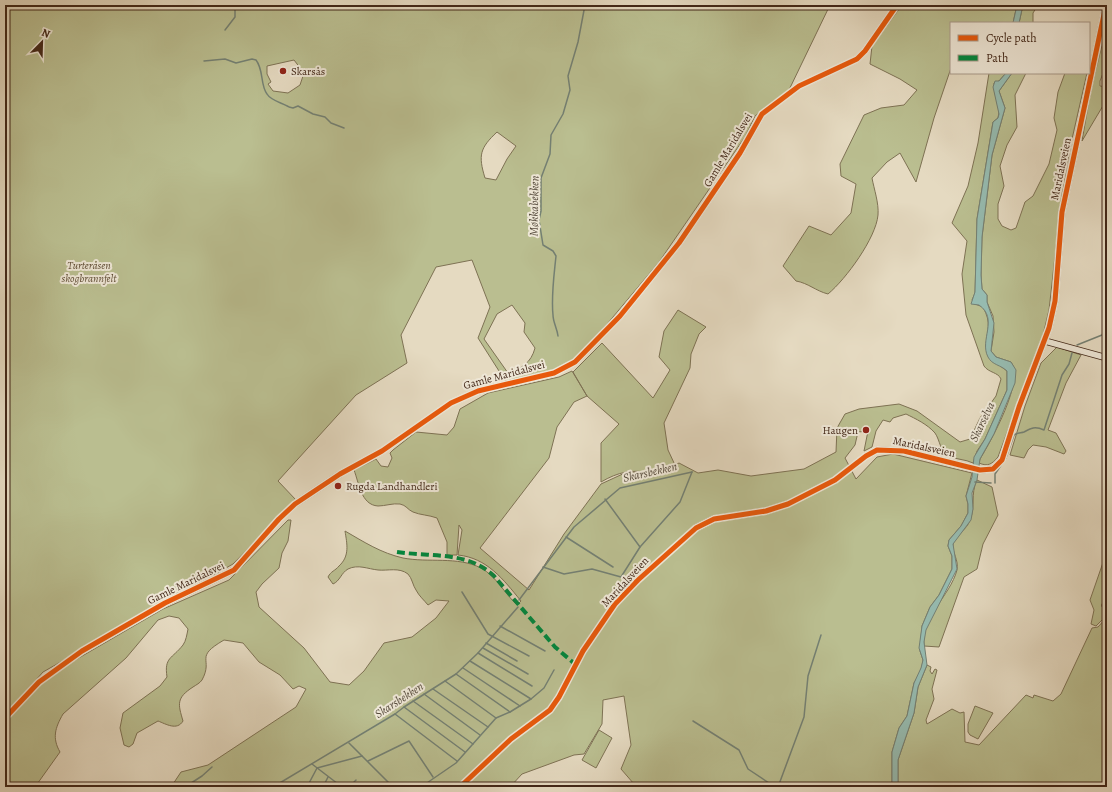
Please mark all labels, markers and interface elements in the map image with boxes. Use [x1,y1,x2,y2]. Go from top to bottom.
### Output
north arrow [22,22,62,62]
legend [950,22,1090,74]
text: N [39,25,52,42]
text: Cycle path [986,30,1037,46]
text: Path [986,50,1009,66]
place label: Skarsås [291,64,325,79]
marker: Skarsås [278,66,288,76]
street label: Gamle Maridalsvei [700,110,756,190]
street label: Maridalsveien [1047,136,1075,202]
water label: Møkkabekken [525,175,543,237]
park label: Turteråsen skogbrannfelt [62,258,117,286]
street label: Gamle Maridalsvei [462,357,546,393]
water label: Skarselva [965,399,999,445]
place label: Haugen [822,423,858,438]
marker: Haugen [861,425,871,435]
street label: Maridalsveien [891,433,957,461]
water label: Skarsbekken [621,458,679,486]
place label: Rugda Landhandleri [346,479,438,494]
marker: Rugda Landhandleri [333,481,343,491]
street label: Maridalsveien [598,554,652,610]
street label: Gamle Maridalsvei [145,558,227,608]
water label: Skarsbekken [371,678,427,722]

